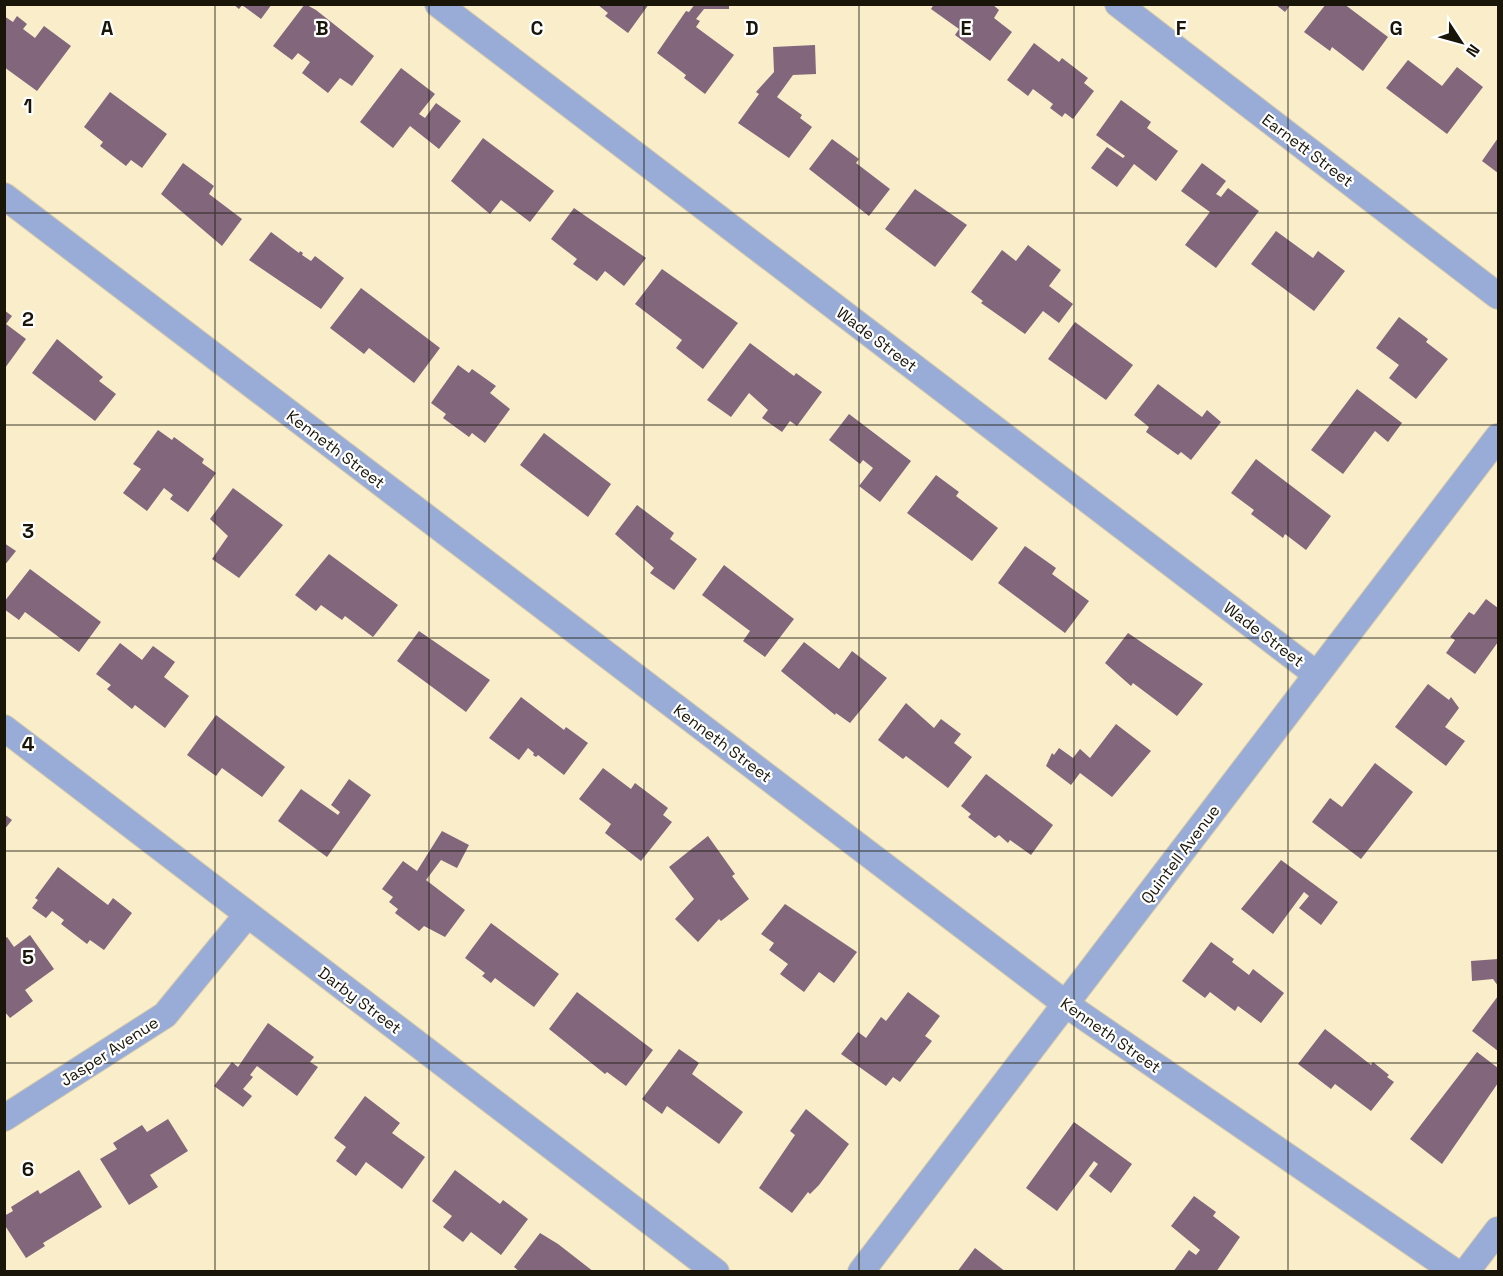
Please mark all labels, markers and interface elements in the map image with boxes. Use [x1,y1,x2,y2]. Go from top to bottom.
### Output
north arrow [1431,12,1491,72]
text: A [101,15,114,41]
text: B [315,15,329,41]
text: C [531,15,544,41]
text: D [745,15,759,41]
text: E [960,15,972,41]
text: F [1176,15,1187,41]
text: G [1389,15,1403,41]
text: N [1461,40,1484,61]
text: 1 [23,93,33,119]
street label: Earnett Street [1258,109,1358,192]
street label: Wade Street [832,302,921,377]
text: 2 [22,306,34,332]
street label: Kenneth Street [282,406,389,493]
text: 3 [22,518,34,544]
street label: Wade Street [1219,597,1308,672]
street label: Kenneth Street [669,700,776,787]
text: 4 [22,731,35,757]
street label: Quintell Avenue [1136,801,1225,908]
text: 5 [22,944,34,970]
street label: Darby Street [314,962,406,1039]
street label: Kenneth Street [1056,993,1165,1078]
street label: Jasper Avenue [56,1012,162,1091]
text: 6 [22,1156,34,1182]

